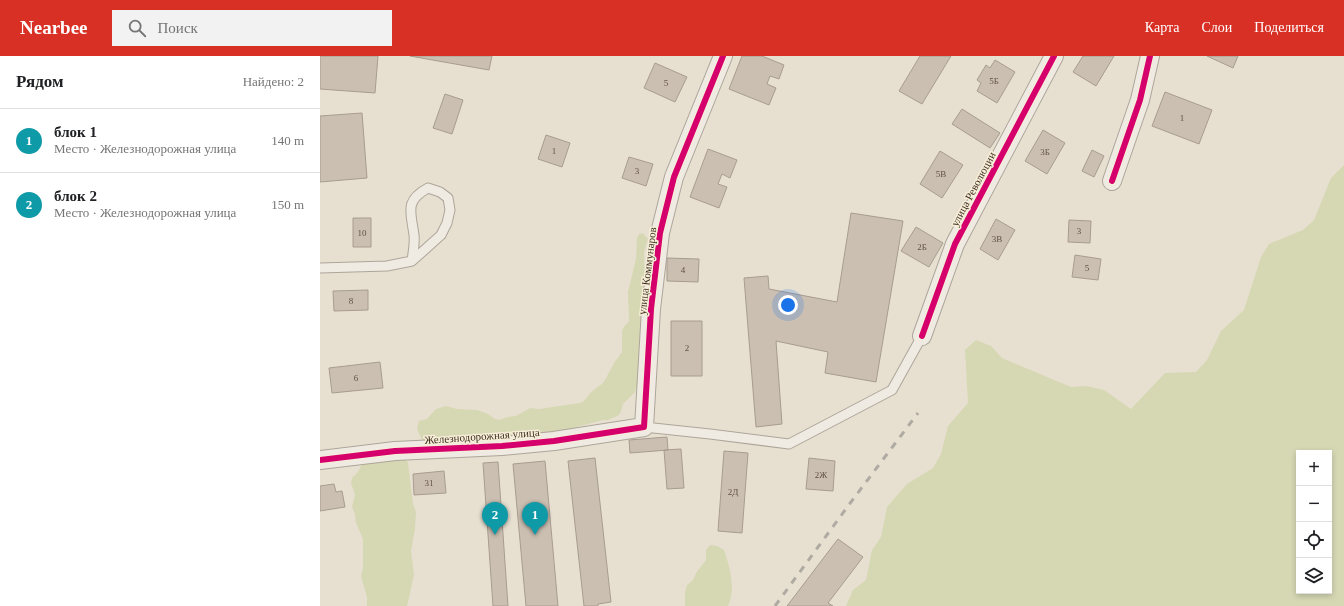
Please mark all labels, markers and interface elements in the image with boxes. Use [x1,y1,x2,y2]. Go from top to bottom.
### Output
search box [112,10,392,46]
text: Nearbee [20,17,88,38]
icon: search [126,17,148,39]
text: Поиск [158,20,198,36]
text: Карта [1145,20,1179,35]
text: Слои [1201,20,1232,35]
text: Поделиться [1254,20,1324,35]
text: Рядом [16,72,64,91]
text: Найдено: 2 [243,74,304,89]
house number: 5Б [989,76,999,86]
house number: 5 [664,78,669,88]
house number: 1 [1180,113,1184,123]
text: блок 1 [54,124,97,140]
text: 1 [26,133,32,148]
text: 140 m [271,133,304,148]
text: Место · Железнодорожная улица [54,141,236,156]
house number: 1 [552,146,556,156]
house number: 3Б [1040,147,1050,157]
street label: улица Революции [948,150,998,228]
house number: 3 [635,166,640,176]
house number: 5В [936,169,946,179]
text: блок 2 [54,188,97,204]
text: 2 [26,197,32,212]
text: 150 m [271,197,304,212]
text: Место · Железнодорожная улица [54,205,236,220]
street label: улица Коммунаров [636,226,658,316]
house number: 3 [1077,226,1082,236]
house number: 10 [358,228,367,238]
house number: 3В [992,234,1002,244]
house number: 2Б [917,242,927,252]
house number: 5 [1085,263,1090,273]
house number: 4 [681,265,686,275]
your location [778,295,798,315]
house number: 8 [349,296,354,306]
house number: 2 [685,343,689,353]
house number: 6 [354,373,359,383]
street label: Железнодорожная улица [424,426,540,446]
map controls [1296,450,1332,594]
button: + [1296,450,1332,486]
house number: 2Ж [815,470,828,480]
house number: 31 [425,478,434,488]
button: − [1296,486,1332,522]
house number: 2Д [728,487,738,497]
pin: 2 [482,502,508,535]
pin: 1 [522,502,548,535]
button: locate [1296,522,1332,558]
button: layers [1296,558,1332,594]

